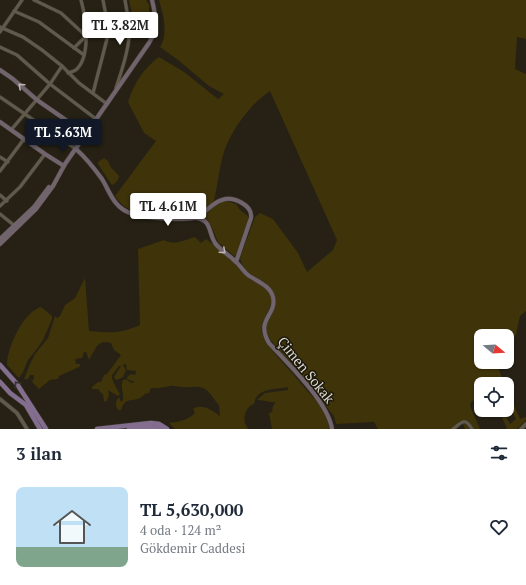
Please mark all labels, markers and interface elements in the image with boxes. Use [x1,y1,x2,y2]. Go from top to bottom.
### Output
pin: TL 3.82M [79,12,161,46]
text: TL 3.82M [91,16,149,34]
one-way arrow [18,83,26,91]
pin: TL 5.63M [22,119,104,153]
text: TL 5.63M [34,123,92,141]
pin: TL 4.61M [127,193,209,227]
text: TL 4.61M [139,197,197,215]
one-way arrow [218,246,226,253]
north arrow [474,329,514,369]
map controls [474,329,514,417]
street label: Çimen Sokak [274,332,340,408]
button: locate [474,377,514,417]
one-way arrow [15,382,22,389]
text: 3 ilan [16,442,62,465]
icon: filters [488,442,510,464]
text: TL 5,630,000 [140,498,243,521]
icon: home [48,503,96,551]
icon: heart [488,516,510,538]
text: 4 oda · 124 m² [140,521,221,539]
text: Gökdemir Caddesi [140,539,245,557]

